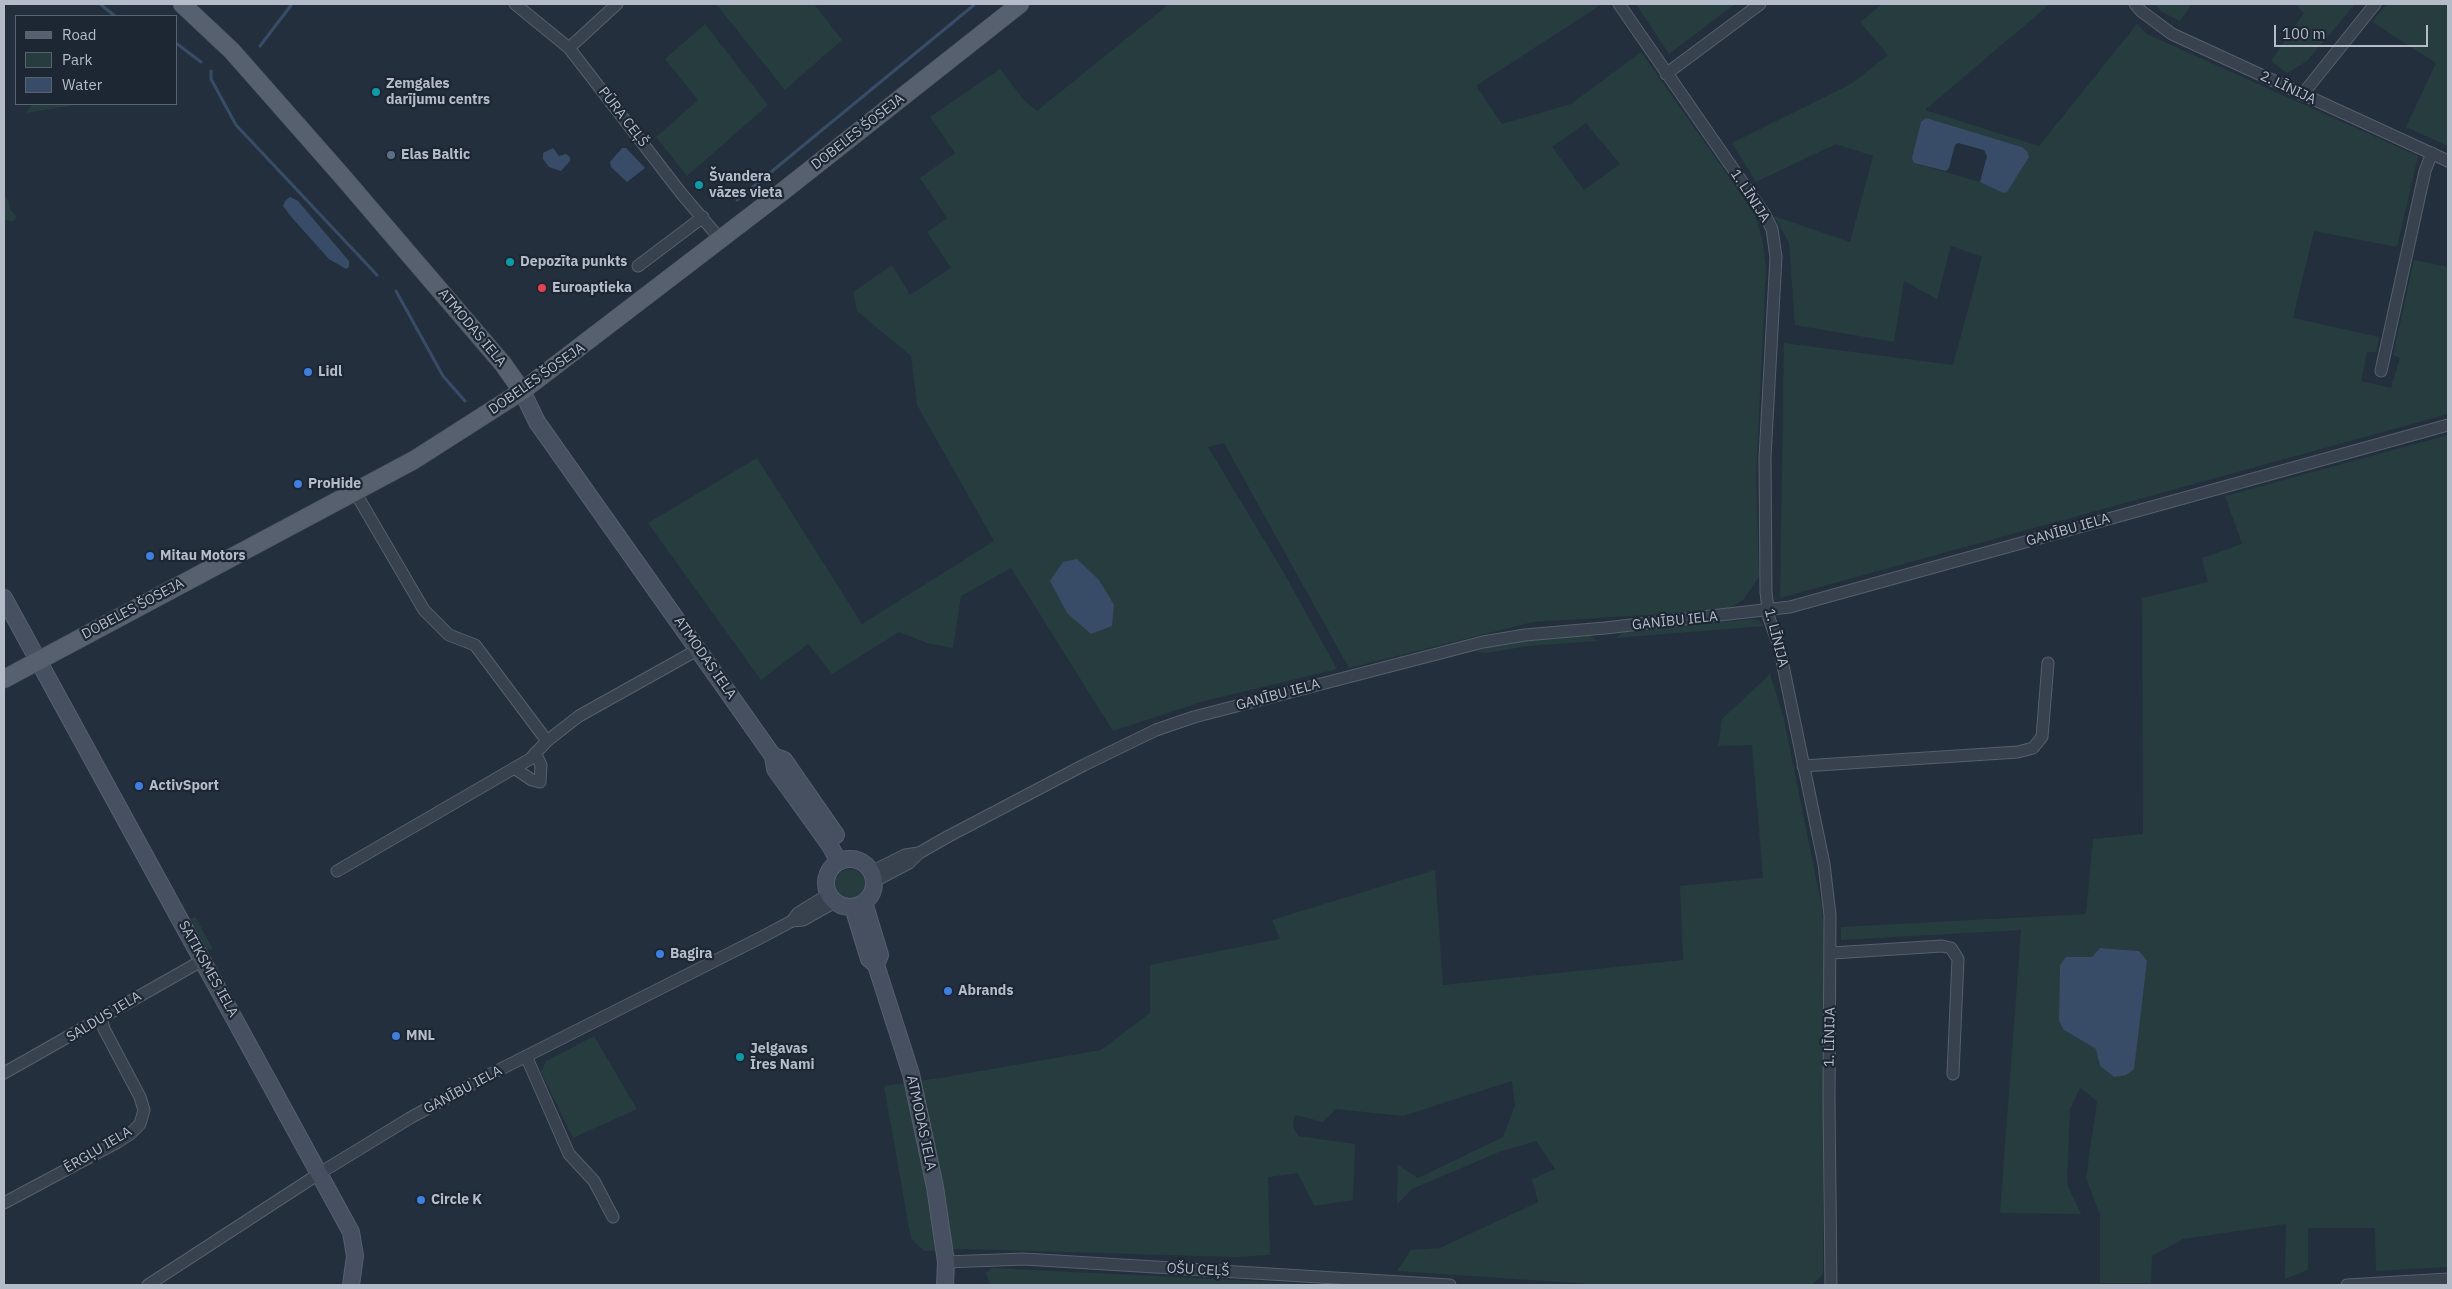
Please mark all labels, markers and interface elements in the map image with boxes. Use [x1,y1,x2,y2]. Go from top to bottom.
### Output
legend [15,15,178,105]
scale bar [2277,15,2431,47]
text: 100 m [2282,24,2326,43]
text: Road [62,25,97,44]
text: Park [62,50,92,69]
street label: 2. LĪNIJA [2257,68,2319,108]
text: Water [62,75,102,94]
place label: Zemgales darījumu centrs [386,76,490,108]
street label: PŪRA CEĻŠ [594,84,652,150]
marker: Zemgales darījumu centrs [370,86,382,98]
street label: DOBELES ŠOSEJA [808,90,908,174]
place label: Elas Baltic [401,147,470,163]
marker: Elas Baltic [385,149,397,161]
street label: 1. LĪNIJA [1727,166,1773,226]
place label: Švandera vāzes vieta [709,169,782,202]
marker: Švandera vāzes vieta [693,179,705,191]
place label: Depozīta punkts [520,254,627,270]
marker: Depozīta punkts [504,256,516,268]
place label: Euroaptieka [552,280,632,296]
marker: Euroaptieka [536,282,548,294]
street label: ATMODAS IELA [434,285,510,371]
street label: DOBELES ŠOSEJA [486,340,588,418]
place label: Lidl [318,364,342,380]
marker: Lidl [302,366,314,378]
place label: ProHide [308,476,361,492]
marker: ProHide [292,478,304,490]
street label: GANĪBU IELA [2024,510,2112,550]
place label: Mitau Motors [160,548,246,564]
marker: Mitau Motors [144,550,156,562]
street label: DOBELES ŠOSEJA [79,575,187,643]
street label: 1. LĪNIJA [1761,607,1791,669]
street label: GANĪBU IELA [1631,608,1719,634]
street label: ATMODAS IELA [670,613,740,703]
street label: GANĪBU IELA [1234,676,1322,714]
place label: ActivSport [149,778,219,794]
marker: ActivSport [133,780,145,792]
street label: SATIKSMES IELA [175,918,241,1020]
place label: Bagira [670,946,712,962]
marker: Bagira [654,948,666,960]
place label: Abrands [958,983,1013,999]
marker: Abrands [942,985,954,997]
street label: SALDUS IELA [63,988,145,1046]
street label: 1. LĪNIJA [1821,1007,1839,1067]
place label: MNL [406,1028,435,1044]
marker: MNL [390,1030,402,1042]
place label: Jelgavas Īres Nami [750,1041,814,1074]
marker: Jelgavas Īres Nami [734,1051,746,1063]
street label: GANĪBU IELA [421,1062,505,1118]
street label: ATMODAS IELA [903,1074,939,1172]
street label: ĒRGĻU IELA [61,1123,135,1177]
place label: Circle K [431,1192,482,1208]
marker: Circle K [415,1194,427,1206]
street label: OŠU CEĻŠ [1166,1260,1230,1280]

